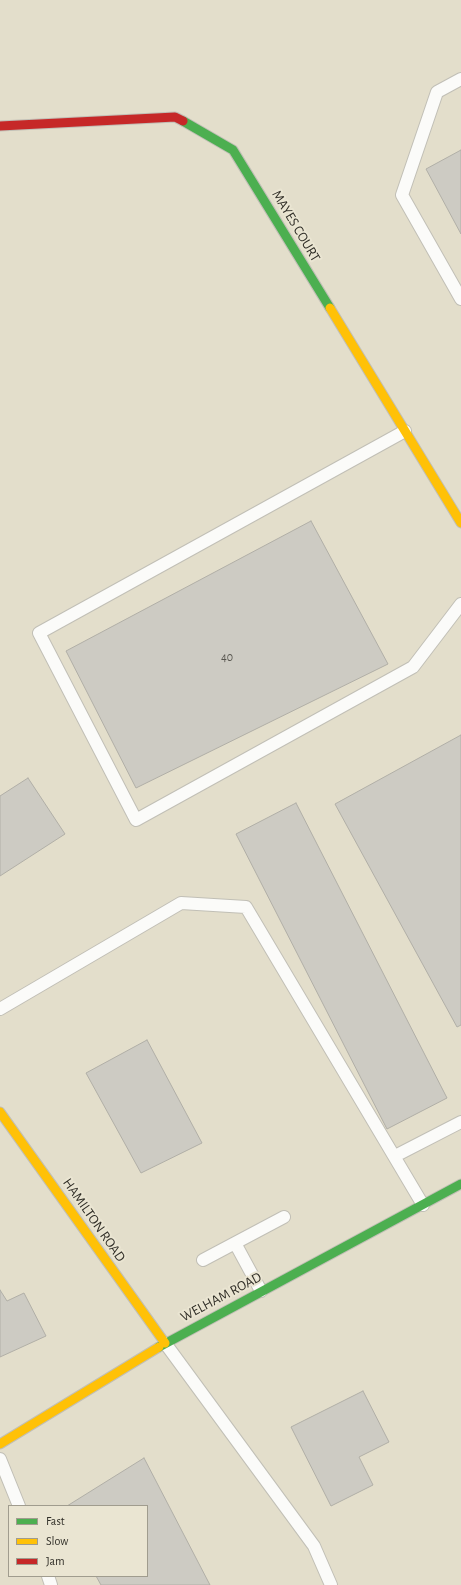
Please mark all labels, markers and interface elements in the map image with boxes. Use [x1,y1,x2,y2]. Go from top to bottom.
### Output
street label: MAYES COURT [268,187,324,265]
house number: 40 [221,650,233,664]
street label: HAMILTON ROAD [59,1175,129,1265]
street label: WELHAM ROAD [178,1269,264,1325]
legend [8,1505,148,1577]
text: Fast [46,1515,65,1527]
text: Slow [46,1535,68,1547]
text: Jam [46,1555,65,1567]

